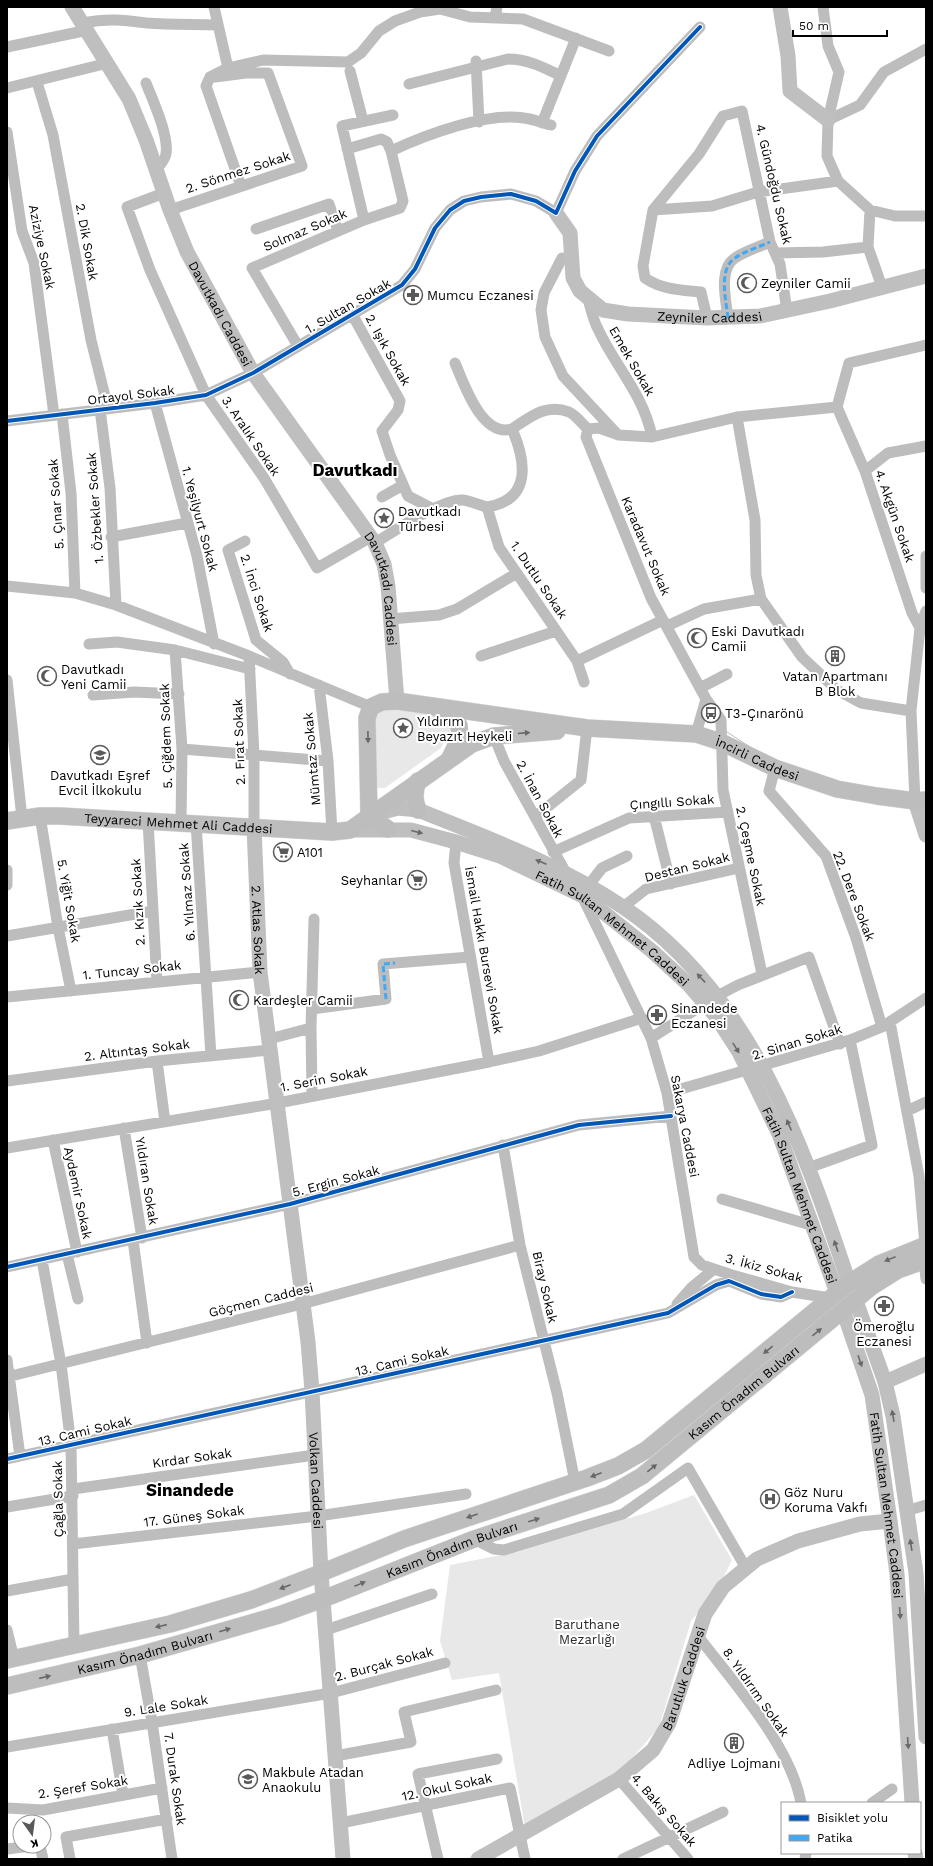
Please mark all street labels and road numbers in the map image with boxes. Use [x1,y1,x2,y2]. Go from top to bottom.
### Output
street label: 4. Gündoğdu Sokak [753,123,795,246]
street label: 2. Sönmez Sokak [184,148,293,196]
street label: 2. Dik Sokak [73,202,101,282]
street label: Aziziye Sokak [26,203,58,291]
street label: Solmaz Sokak [261,205,350,254]
street label: Davutkadı Caddesi [186,258,255,369]
street label: 1. Sultan Sokak [303,275,394,337]
street label: Zeyniler Caddesi [657,308,763,325]
street label: 2. Işık Sokak [362,312,414,389]
street label: Emek Sokak [606,324,658,399]
street label: Ortayol Sokak [87,382,176,408]
street label: 3. Aralık Sokak [219,393,284,479]
street label: 1. Özbekler Sokak [84,451,106,564]
street label: 5. Çınar Sokak [45,458,67,550]
street label: 1. Yeşilyurt Sokak [179,465,221,574]
street label: 4. Akgün Sokak [872,468,918,565]
street label: Karadavut Sokak [618,494,674,598]
street label: Davutkadı Caddesi [361,528,400,646]
street label: 1. Dutlu Sokak [508,538,571,622]
street label: 2. İnci Sokak [237,552,277,634]
street label: 5. Çiğdem Sokak [157,682,175,789]
street label: 2. Fırat Sokak [230,698,248,786]
street label: Mümtaz Sokak [300,711,324,806]
street label: İncirli Caddesi [714,733,801,783]
street label: 2. İnan Sokak [513,758,567,841]
street label: Çıngıllı Sokak [629,792,715,812]
street label: 2. Çeşme Sokak [733,805,769,908]
street label: Teyyareci Mehmet Ali Caddesi [84,810,273,836]
street label: 6. Yılmaz Sokak [176,842,198,942]
street label: Destan Sokak [643,849,732,885]
street label: 22. Dere Sokak [830,849,878,944]
street label: 2. Kızık Sokak [128,857,148,946]
street label: 5. Yiğit Sokak [54,858,84,944]
street label: İsmail Hakkı Bursevi Sokak [462,865,506,1035]
street label: Fatih Sultan Mehmet Caddesi [533,867,692,989]
street label: 2. Atlas Sokak [249,885,268,975]
street label: 1. Tuncay Sokak [82,957,183,983]
street label: 2. Sinan Sokak [750,1021,844,1063]
street label: 2. Altıntaş Sokak [83,1036,191,1064]
street label: 1. Serin Sokak [279,1063,369,1095]
street label: Sakarya Caddesi [668,1074,702,1178]
street label: Fatih Sultan Mehmet Caddesi [759,1104,840,1285]
street label: Yıldıran Sokak [133,1136,161,1227]
street label: Aydemir Sokak [61,1146,95,1241]
street label: 5. Ergin Sokak [291,1162,382,1200]
street label: Biray Sokak [529,1250,561,1325]
street label: 3. İkiz Sokak [724,1250,805,1286]
street label: Göçmen Caddesi [207,1280,315,1320]
street label: Kasım Önadım Bulvarı [685,1342,802,1442]
street label: 13. Cami Sokak [354,1343,451,1379]
street label: Fatih Sultan Mehmet Caddesi [867,1411,906,1599]
street label: 13. Cami Sokak [37,1413,134,1449]
street label: Volkan Caddesi [307,1432,326,1529]
street label: Kırdar Sokak [151,1445,233,1471]
street label: Çağla Sokak [50,1460,66,1538]
street label: 17. Güneş Sokak [143,1502,246,1530]
street label: Kasım Önadım Bulvarı [384,1518,519,1581]
street label: Barutluk Caddesi [659,1625,708,1733]
street label: Kasım Önadım Bulvarı [76,1627,214,1677]
street label: 2. Burçak Sokak [333,1643,435,1684]
street label: 8. Yıldırım Sokak [720,1645,793,1740]
street label: 9. Lale Sokak [123,1692,210,1720]
street label: 7. Durak Sokak [161,1732,189,1827]
street label: 12. Okul Sokak [401,1770,494,1804]
street label: 4. Bakış Sokak [628,1770,700,1850]
street label: 2. Şeref Sokak [37,1772,130,1802]

